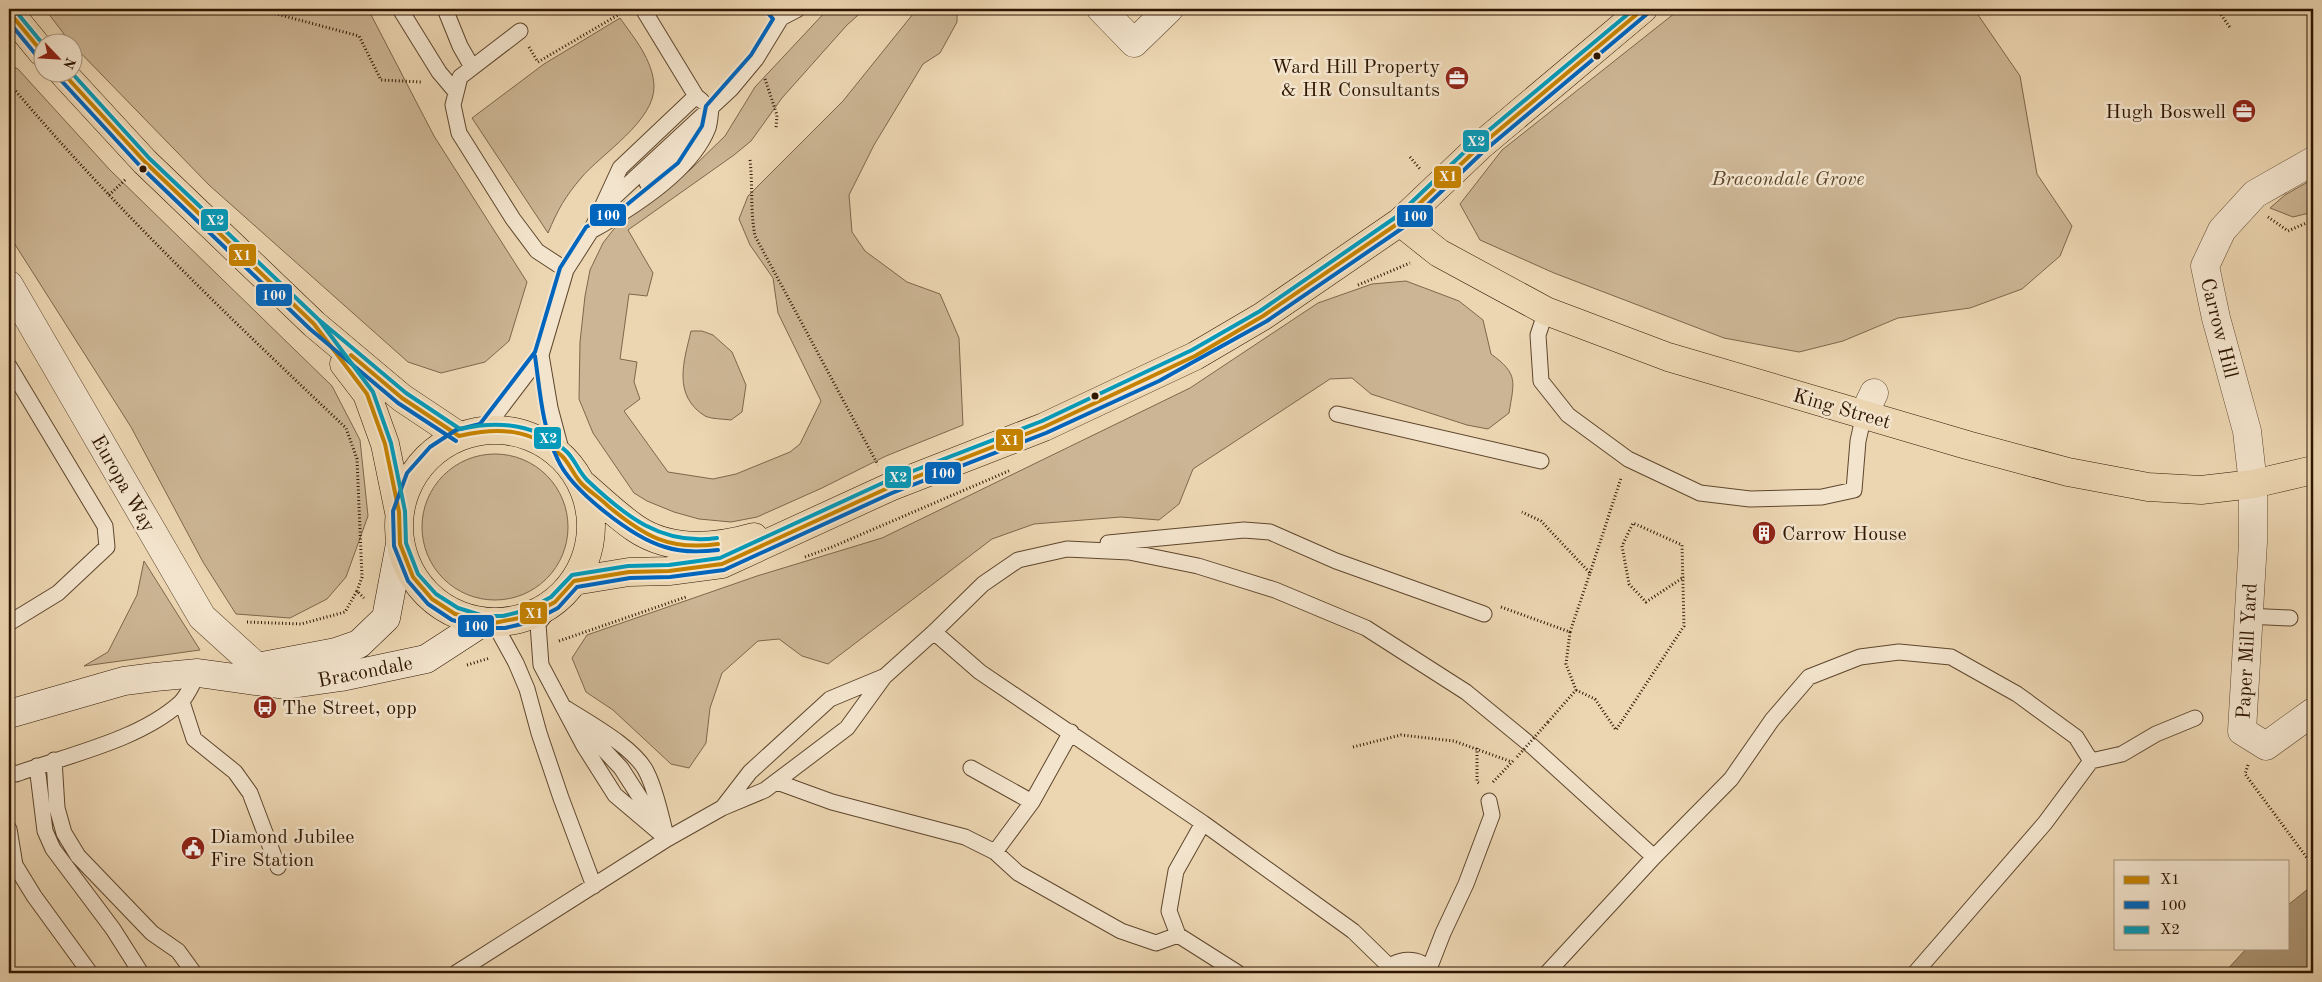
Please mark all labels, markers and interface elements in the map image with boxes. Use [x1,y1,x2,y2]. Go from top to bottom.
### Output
north arrow [32,32,82,82]
unlabelled marker [1592,51,1602,61]
text: N [60,55,77,71]
place label: Ward Hill Property & HR Consultants [1271,58,1440,101]
office icon: Ward Hill Property & HR Consultants [1444,65,1470,91]
office icon: Hugh Boswell [2231,98,2257,124]
place label: Hugh Boswell [2105,103,2226,123]
line badge: X2 [1462,129,1490,153]
text: X2 [1467,135,1485,149]
unlabelled marker [138,164,148,174]
line badge: X1 [1433,165,1462,189]
text: X1 [1439,170,1457,184]
park label: Bracondale Grove [1710,170,1865,190]
line badge: 100 [589,203,627,227]
line badge: 100 [1396,204,1434,228]
line badge: X2 [200,208,229,232]
text: 100 [596,209,620,223]
text: 100 [1403,210,1427,224]
text: X2 [206,214,224,228]
line badge: X1 [228,243,257,267]
text: X1 [233,249,251,263]
street label: Carrow Hill [2196,276,2240,381]
line badge: 100 [255,283,293,307]
text: 100 [262,289,286,303]
street label: King Street [1790,386,1893,433]
unlabelled marker [1090,391,1100,401]
line badge: X2 [533,426,562,450]
line badge: X1 [995,428,1024,452]
street label: Europa Way [87,432,158,536]
text: X2 [539,432,557,446]
text: X1 [1001,434,1019,448]
line badge: 100 [924,461,962,485]
line badge: X2 [884,465,912,489]
text: 100 [931,467,955,481]
text: X2 [889,471,907,485]
building icon: Carrow House [1751,520,1777,546]
place label: Carrow House [1782,525,1907,545]
street label: Paper Mill Yard [2234,583,2262,720]
line badge: X1 [519,601,548,625]
text: X1 [525,607,543,621]
line badge: 100 [457,614,495,638]
text: 100 [464,620,488,634]
street label: Bracondale [316,654,415,692]
bus stop icon: The Street, opp [252,694,278,720]
place label: The Street, opp [282,699,417,719]
place label: Diamond Jubilee Fire Station [210,828,354,871]
public building icon: Diamond Jubilee Fire Station [180,835,206,861]
legend [2114,860,2290,950]
text: X1 [2160,873,2180,888]
text: 100 [2160,899,2186,914]
text: X2 [2160,923,2180,938]

